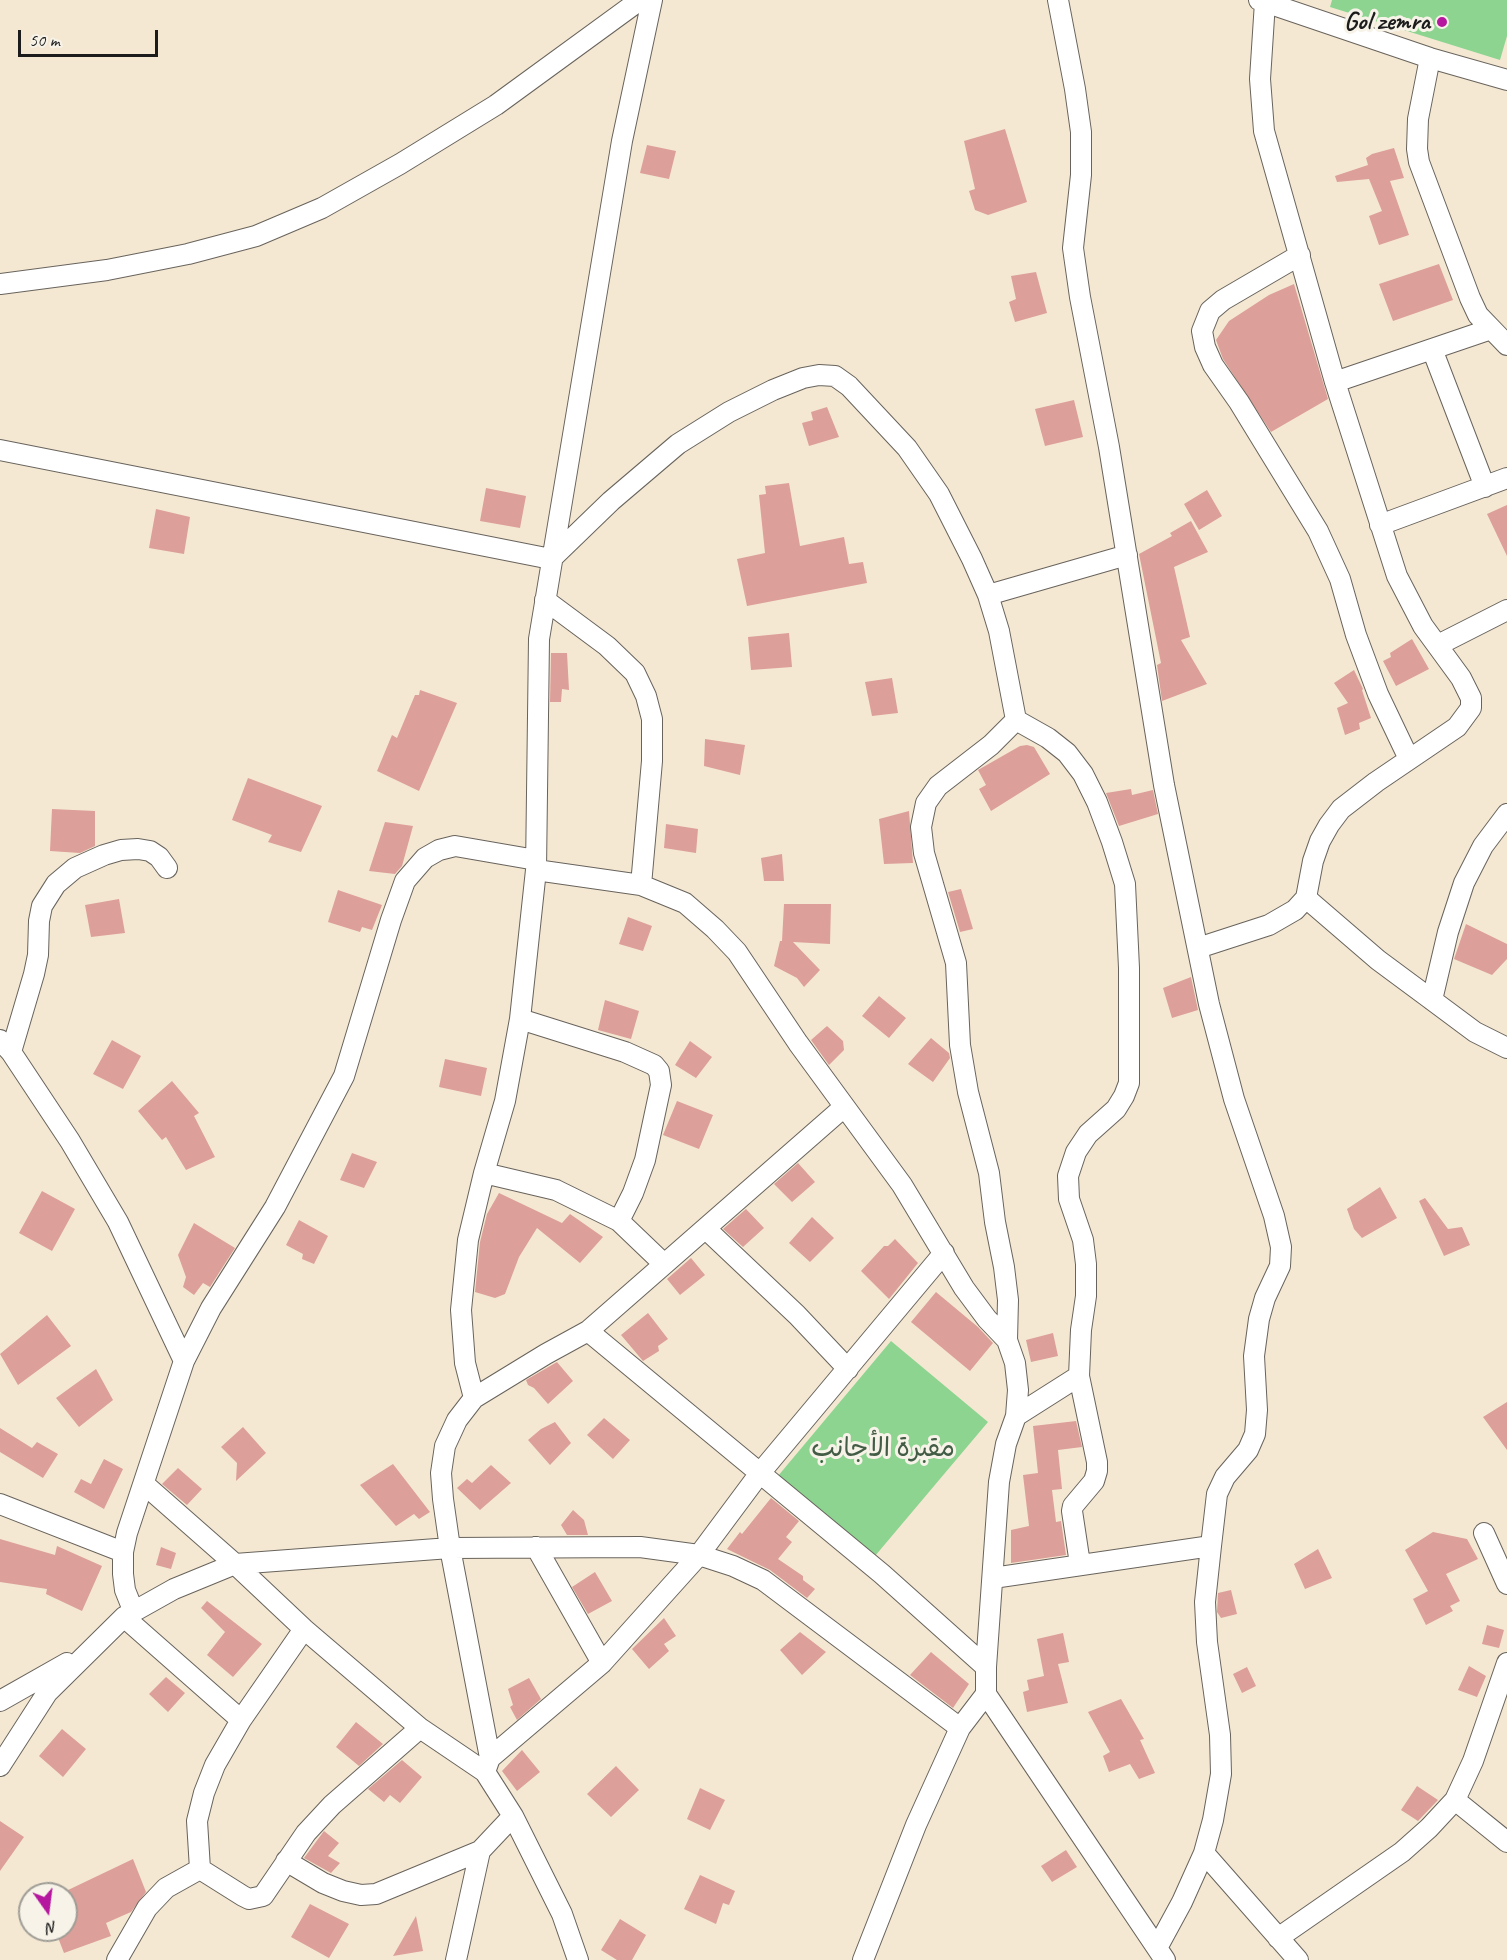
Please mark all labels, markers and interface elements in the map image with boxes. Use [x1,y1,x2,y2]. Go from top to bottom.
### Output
place label: Gol zemra [1344,6,1430,38]
marker: Gol zemra [1435,15,1449,29]
scale bar [21,18,160,56]
text: 50 m [29,29,60,51]
park label: مقبرة الأجانب [811,1433,955,1465]
north arrow [18,1882,78,1942]
text: N [45,1917,59,1938]

